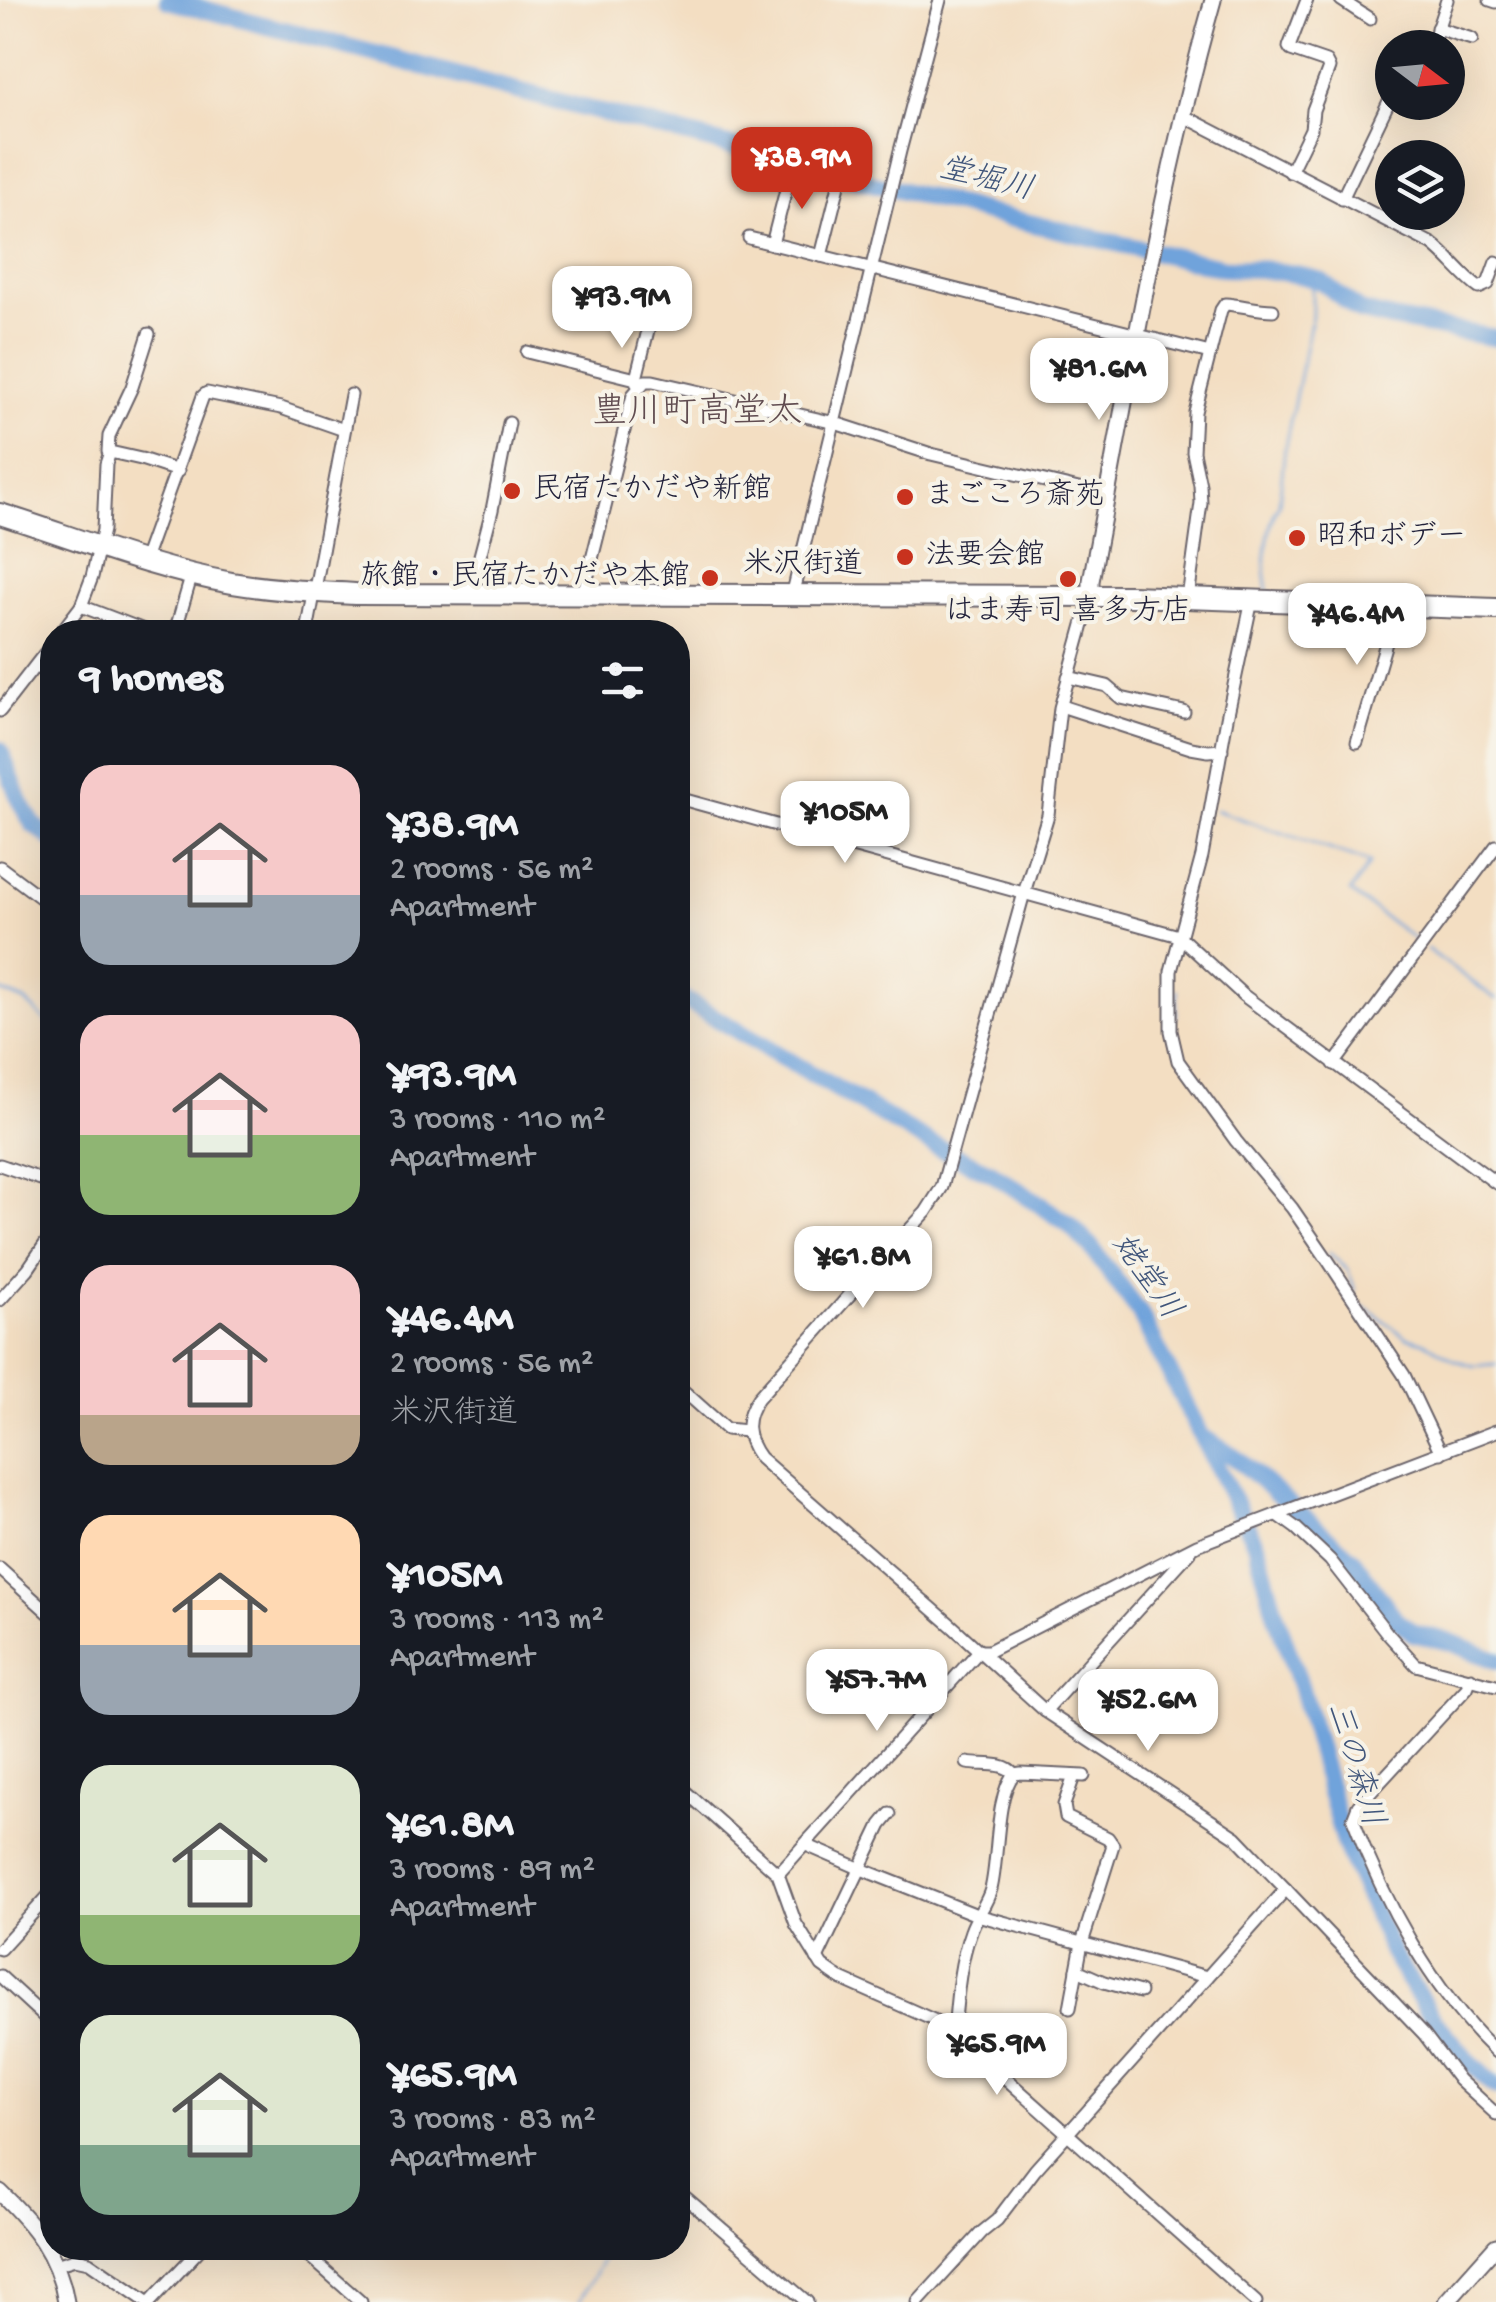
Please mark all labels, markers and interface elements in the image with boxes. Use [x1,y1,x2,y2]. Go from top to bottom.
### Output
north arrow [1375,30,1465,120]
map controls [1375,30,1465,230]
pin: ¥38.9M [721,127,883,212]
text: ¥38.9M [753,140,851,178]
button: layers [1375,140,1465,230]
water label: 堂堀川 [935,150,1037,211]
pin: ¥93.9M [541,266,703,351]
text: ¥93.9M [574,279,670,317]
pin: ¥81.6M [1018,338,1180,423]
text: ¥81.6M [1052,351,1146,389]
district label: 豊川町高堂太 [592,392,802,435]
place label: 民宿たかだや新館 [532,472,772,509]
place label: まごころ斎苑 [925,478,1105,515]
marker: 民宿たかだや新館 [501,480,523,502]
marker: まごころ斎苑 [894,486,916,508]
place label: 昭和ボデー [1317,520,1466,556]
marker: 昭和ボデー [1286,527,1308,549]
place label: 法要会館 [925,538,1045,575]
marker: 法要会館 [894,546,916,568]
street label: 米沢街道 [743,547,863,584]
place label: 旅館・民宿たかだや本館 [360,559,690,596]
marker: 旅館・民宿たかだや本館 [699,567,721,589]
marker: はま寿司 喜多方店 [1057,568,1079,590]
pin: ¥46.4M [1276,583,1438,668]
place label: はま寿司 喜多方店 [944,594,1192,631]
text: ¥46.4M [1310,596,1404,634]
icon: filters [595,653,650,708]
text: 9 homes [80,656,222,705]
pin: ¥105M [775,781,915,866]
text: ¥105M [803,794,887,832]
text: ¥38.9M [390,803,518,852]
icon: home [160,805,280,925]
text: 2 rooms · 56 m² [390,852,594,890]
text: Apartment [390,890,534,928]
text: ¥93.9M [390,1053,516,1102]
icon: home [160,1055,280,1175]
text: 3 rooms · 110 m² [390,1102,605,1140]
text: Apartment [390,1140,534,1178]
pin: ¥61.8M [782,1226,944,1311]
water label: 姥堂川 [1102,1227,1189,1328]
text: ¥61.8M [816,1239,910,1277]
text: ¥46.4M [390,1297,513,1346]
icon: home [160,1305,280,1425]
text: 2 rooms · 56 m² [390,1346,594,1384]
text: 米沢街道 [390,1396,518,1434]
text: ¥105M [390,1553,502,1602]
icon: home [160,1555,280,1675]
text: 3 rooms · 113 m² [390,1602,604,1640]
text: Apartment [390,1640,534,1678]
pin: ¥57.7M [796,1649,958,1734]
text: ¥57.7M [828,1662,926,1700]
pin: ¥52.6M [1067,1669,1229,1754]
text: ¥52.6M [1100,1682,1196,1720]
water label: 三の森川 [1316,1698,1392,1832]
text: ¥61.8M [390,1803,513,1852]
icon: home [160,1805,280,1925]
text: 3 rooms · 89 m² [390,1852,595,1890]
text: Apartment [390,1890,534,1928]
pin: ¥65.9M [916,2013,1078,2098]
text: ¥65.9M [949,2026,1045,2064]
text: ¥65.9M [390,2053,516,2102]
icon: home [160,2055,280,2175]
text: 3 rooms · 83 m² [390,2102,596,2140]
text: Apartment [390,2140,534,2178]

